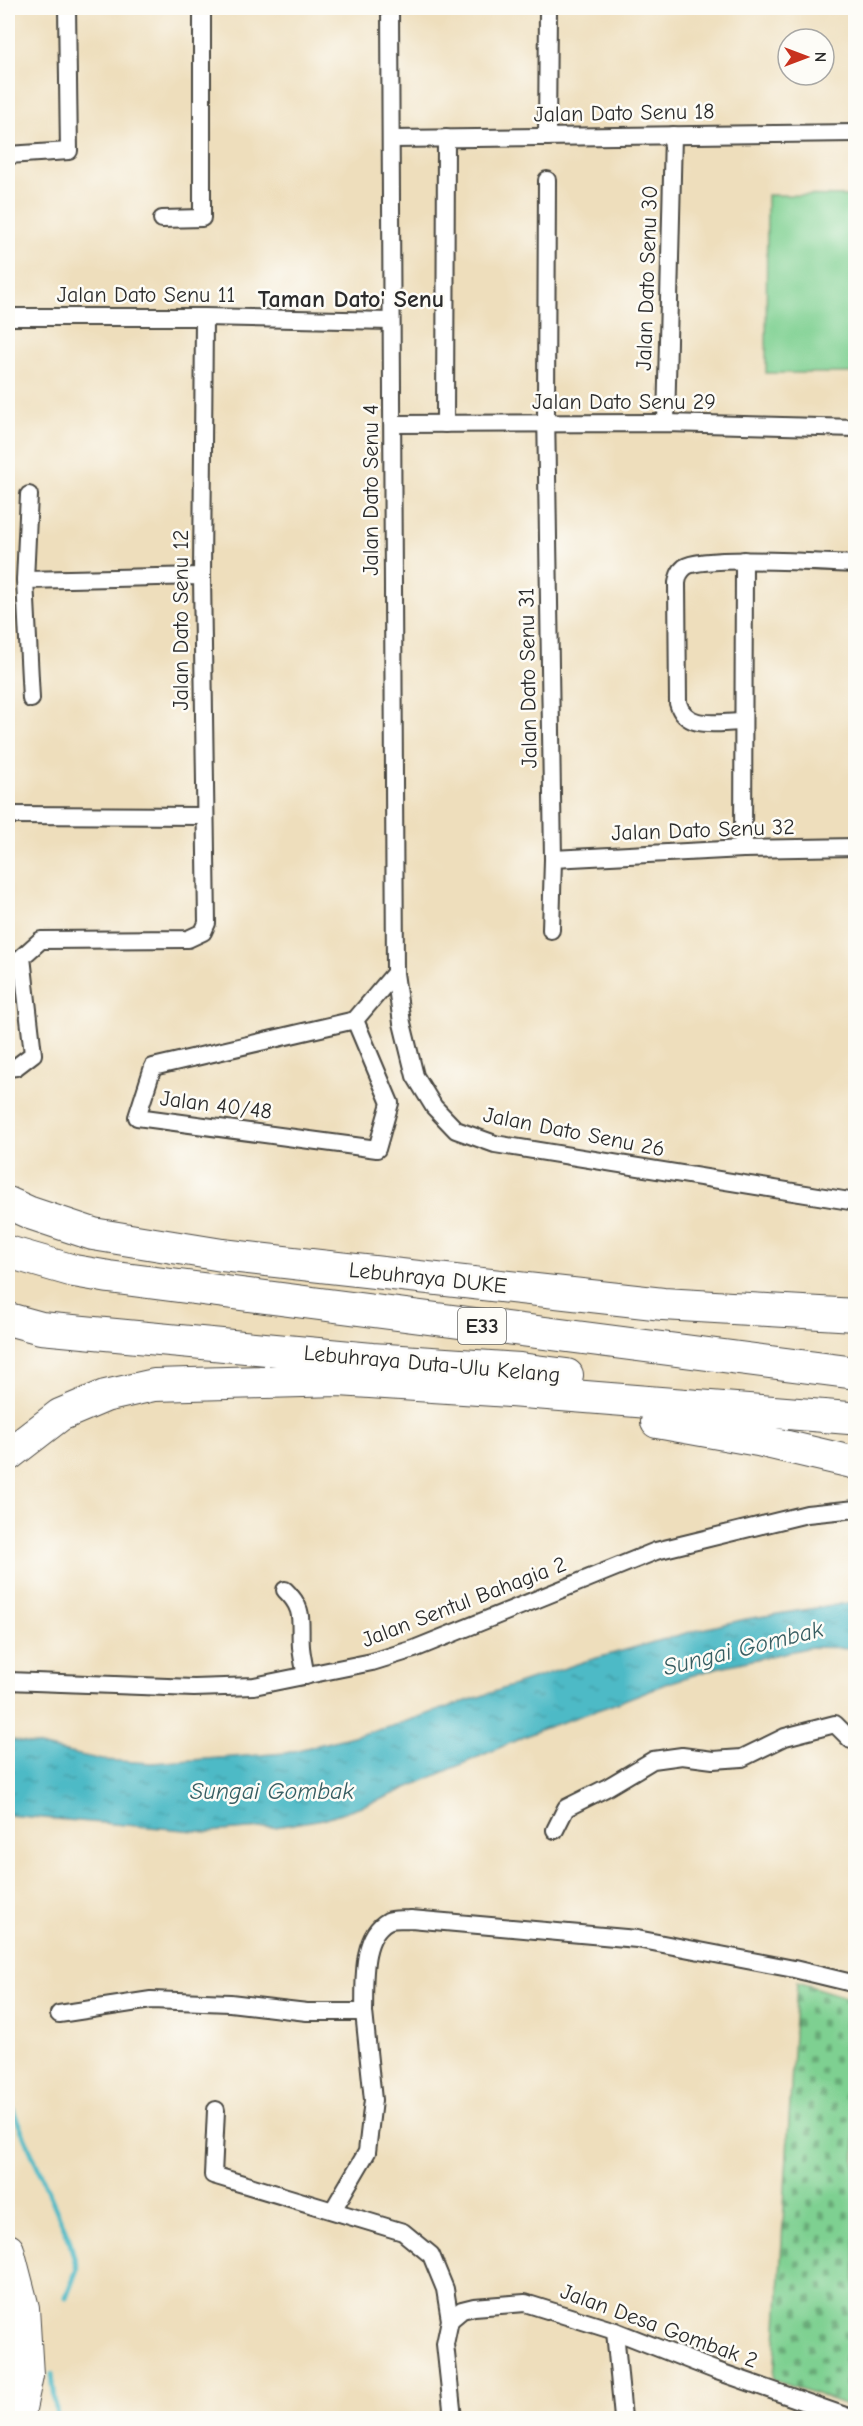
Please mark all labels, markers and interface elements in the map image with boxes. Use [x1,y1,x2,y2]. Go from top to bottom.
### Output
north arrow [776,27,836,87]
text: N [811,52,829,62]
street label: Jalan Dato Senu 18 [533,98,715,128]
street label: Jalan Dato Senu 30 [631,185,663,371]
street label: Jalan Dato Senu 11 [57,282,235,308]
district label: Taman Dato' Senu [258,285,444,313]
street label: Jalan Dato Senu 29 [532,389,716,415]
street label: Jalan Dato Senu 4 [358,404,384,576]
street label: Jalan Dato Senu 12 [168,529,194,711]
street label: Jalan Dato Senu 31 [513,587,543,769]
street label: Jalan Dato Senu 32 [611,814,795,846]
street label: Jalan 40/48 [158,1085,274,1125]
street label: Jalan Dato Senu 26 [481,1102,667,1162]
street label: Lebuhraya DUKE [348,1257,508,1299]
road number: E33 [458,1308,506,1344]
street label: Lebuhraya Duta-Ulu Kelang [303,1340,561,1388]
street label: Jalan Sentul Bahagia 2 [358,1551,570,1653]
water label: Sungai Gombak [660,1615,826,1681]
water label: Sungai Gombak [190,1777,354,1805]
street label: Jalan Desa Gombak 2 [557,2278,761,2374]

